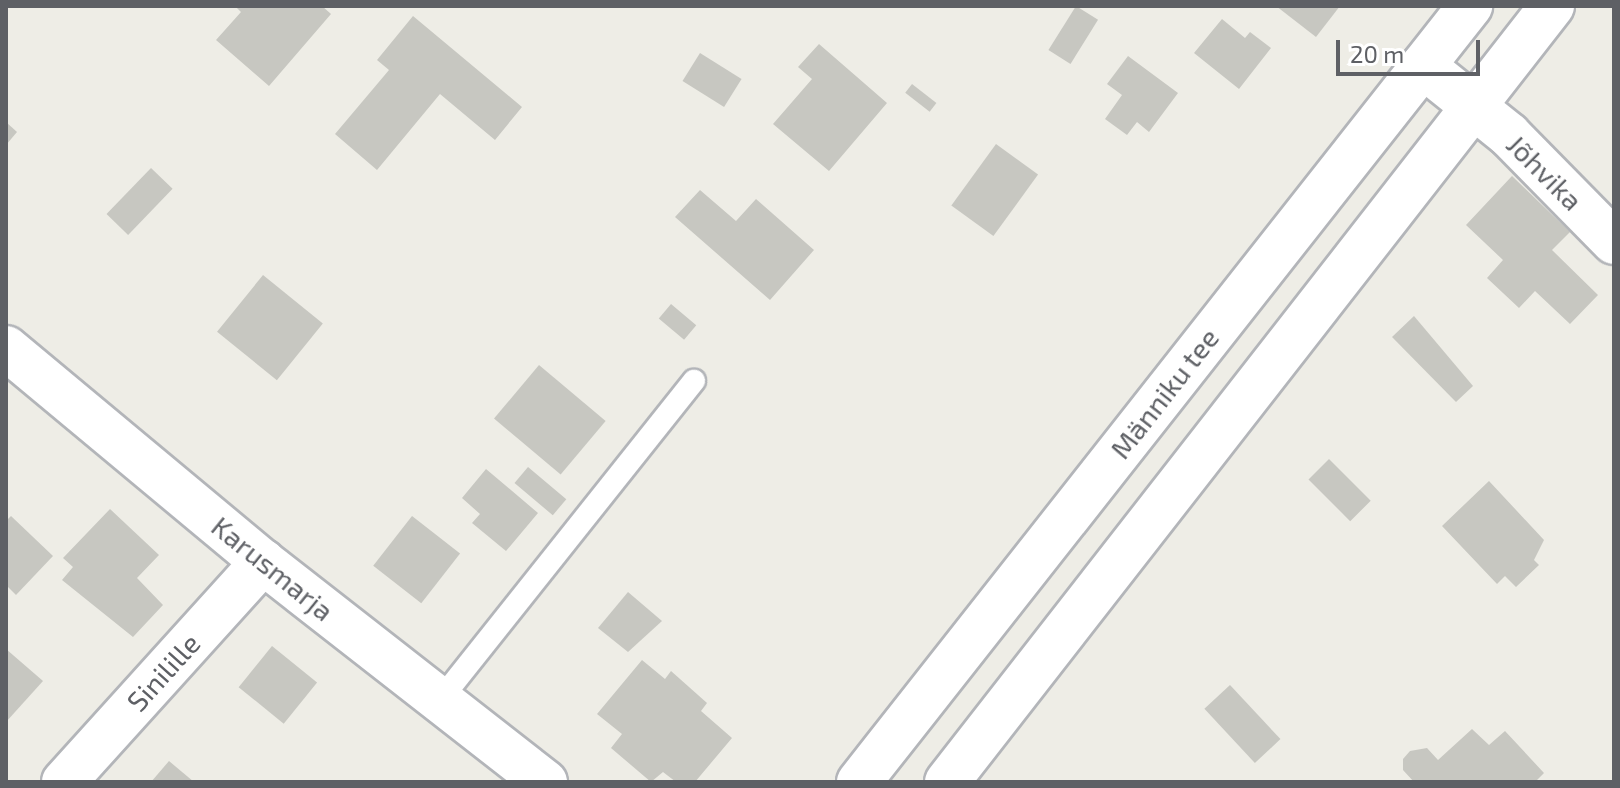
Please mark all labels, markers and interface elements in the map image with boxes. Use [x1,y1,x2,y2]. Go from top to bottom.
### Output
scale bar [1340,24,1484,74]
text: 20 m [1350,39,1404,68]
street label: Jõhvika [1500,127,1590,217]
street label: Männiku tee [1103,321,1225,465]
street label: Karusmarja [205,509,341,627]
street label: Sinilille [119,626,207,718]

